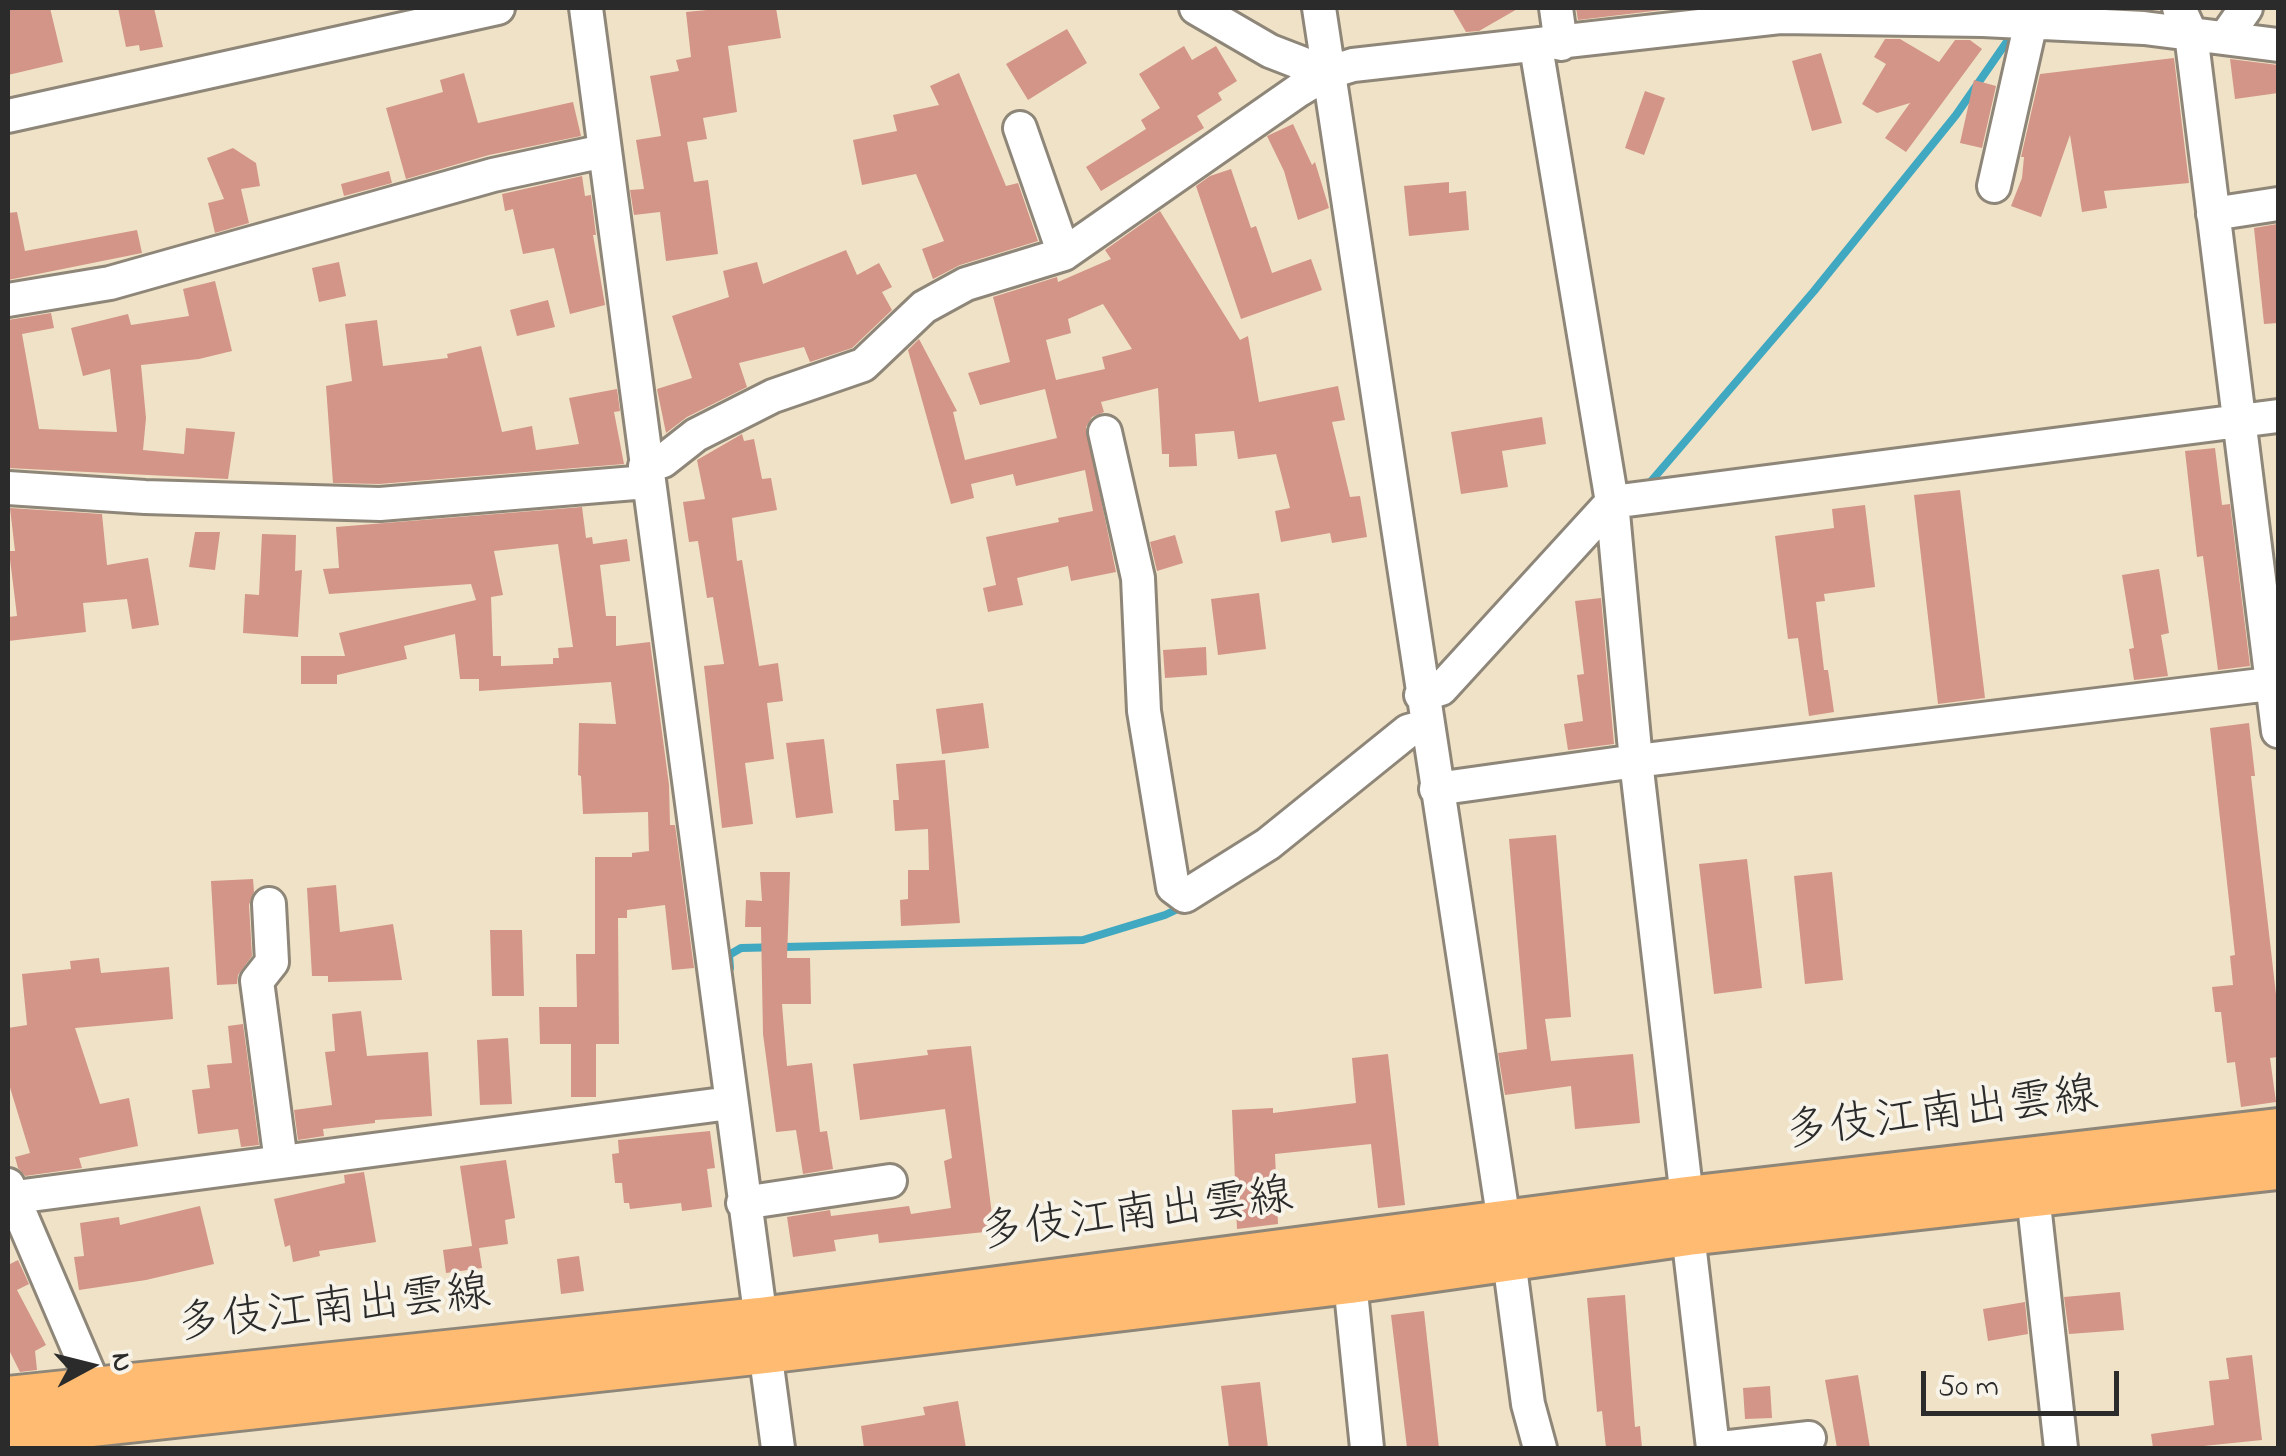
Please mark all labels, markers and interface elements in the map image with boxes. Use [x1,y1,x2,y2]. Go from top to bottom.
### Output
street label: 多伎江南出雲線 [1782,1072,2102,1164]
street label: 多伎江南出雲線 [977,1173,1297,1265]
street label: 多伎江南出雲線 [175,1270,493,1356]
north arrow [40,1316,140,1416]
text: N [99,1350,142,1374]
scale bar [1926,1351,2124,1413]
text: 50 m [1938,1366,1999,1410]

